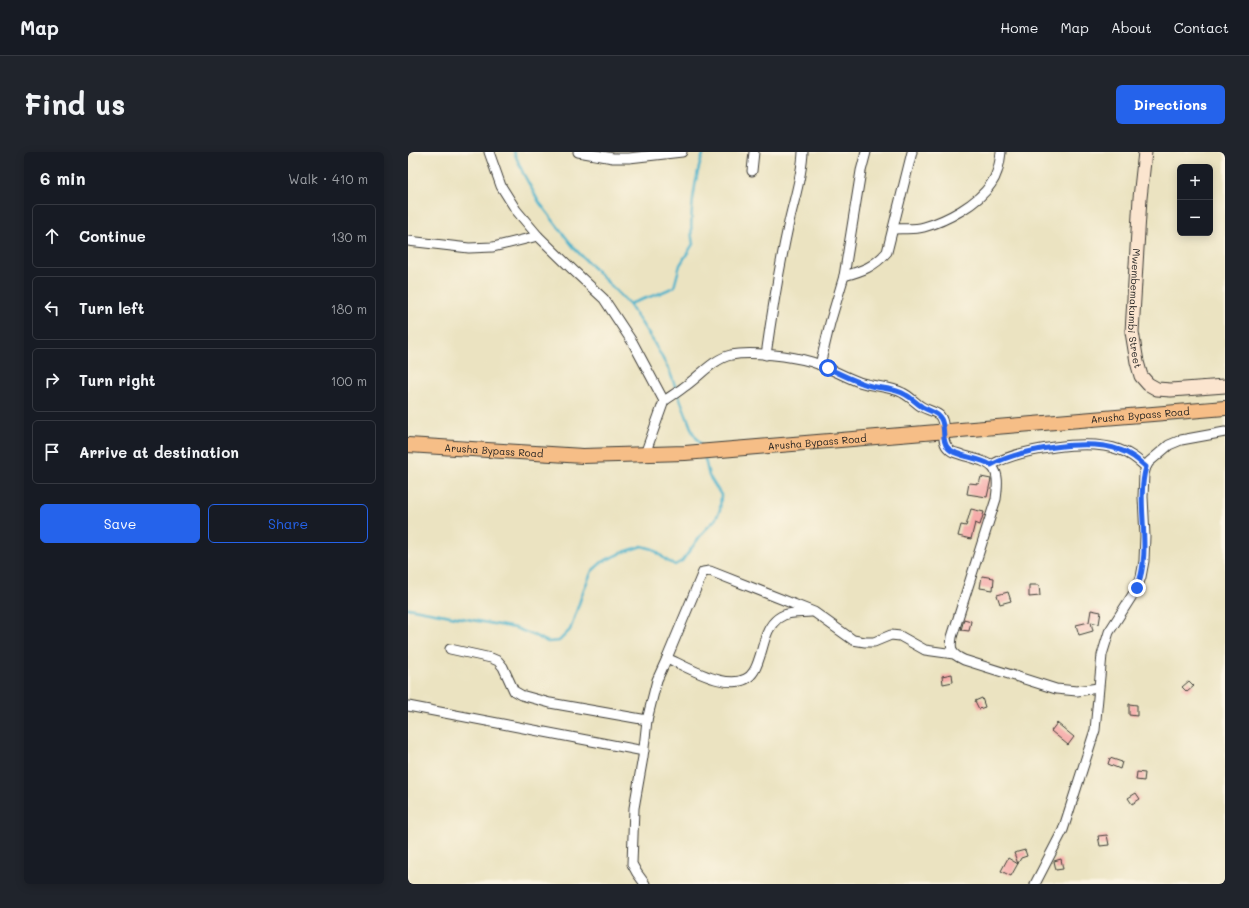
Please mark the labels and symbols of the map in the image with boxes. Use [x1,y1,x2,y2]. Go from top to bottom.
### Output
street label: Mwembemakumbi Street [1125,248,1145,370]
route start [819,359,837,377]
street label: Arusha Bypass Road [1090,404,1190,426]
street label: Arusha Bypass Road [767,431,867,453]
street label: Arusha Bypass Road [444,440,544,460]
route end [1128,579,1146,597]

